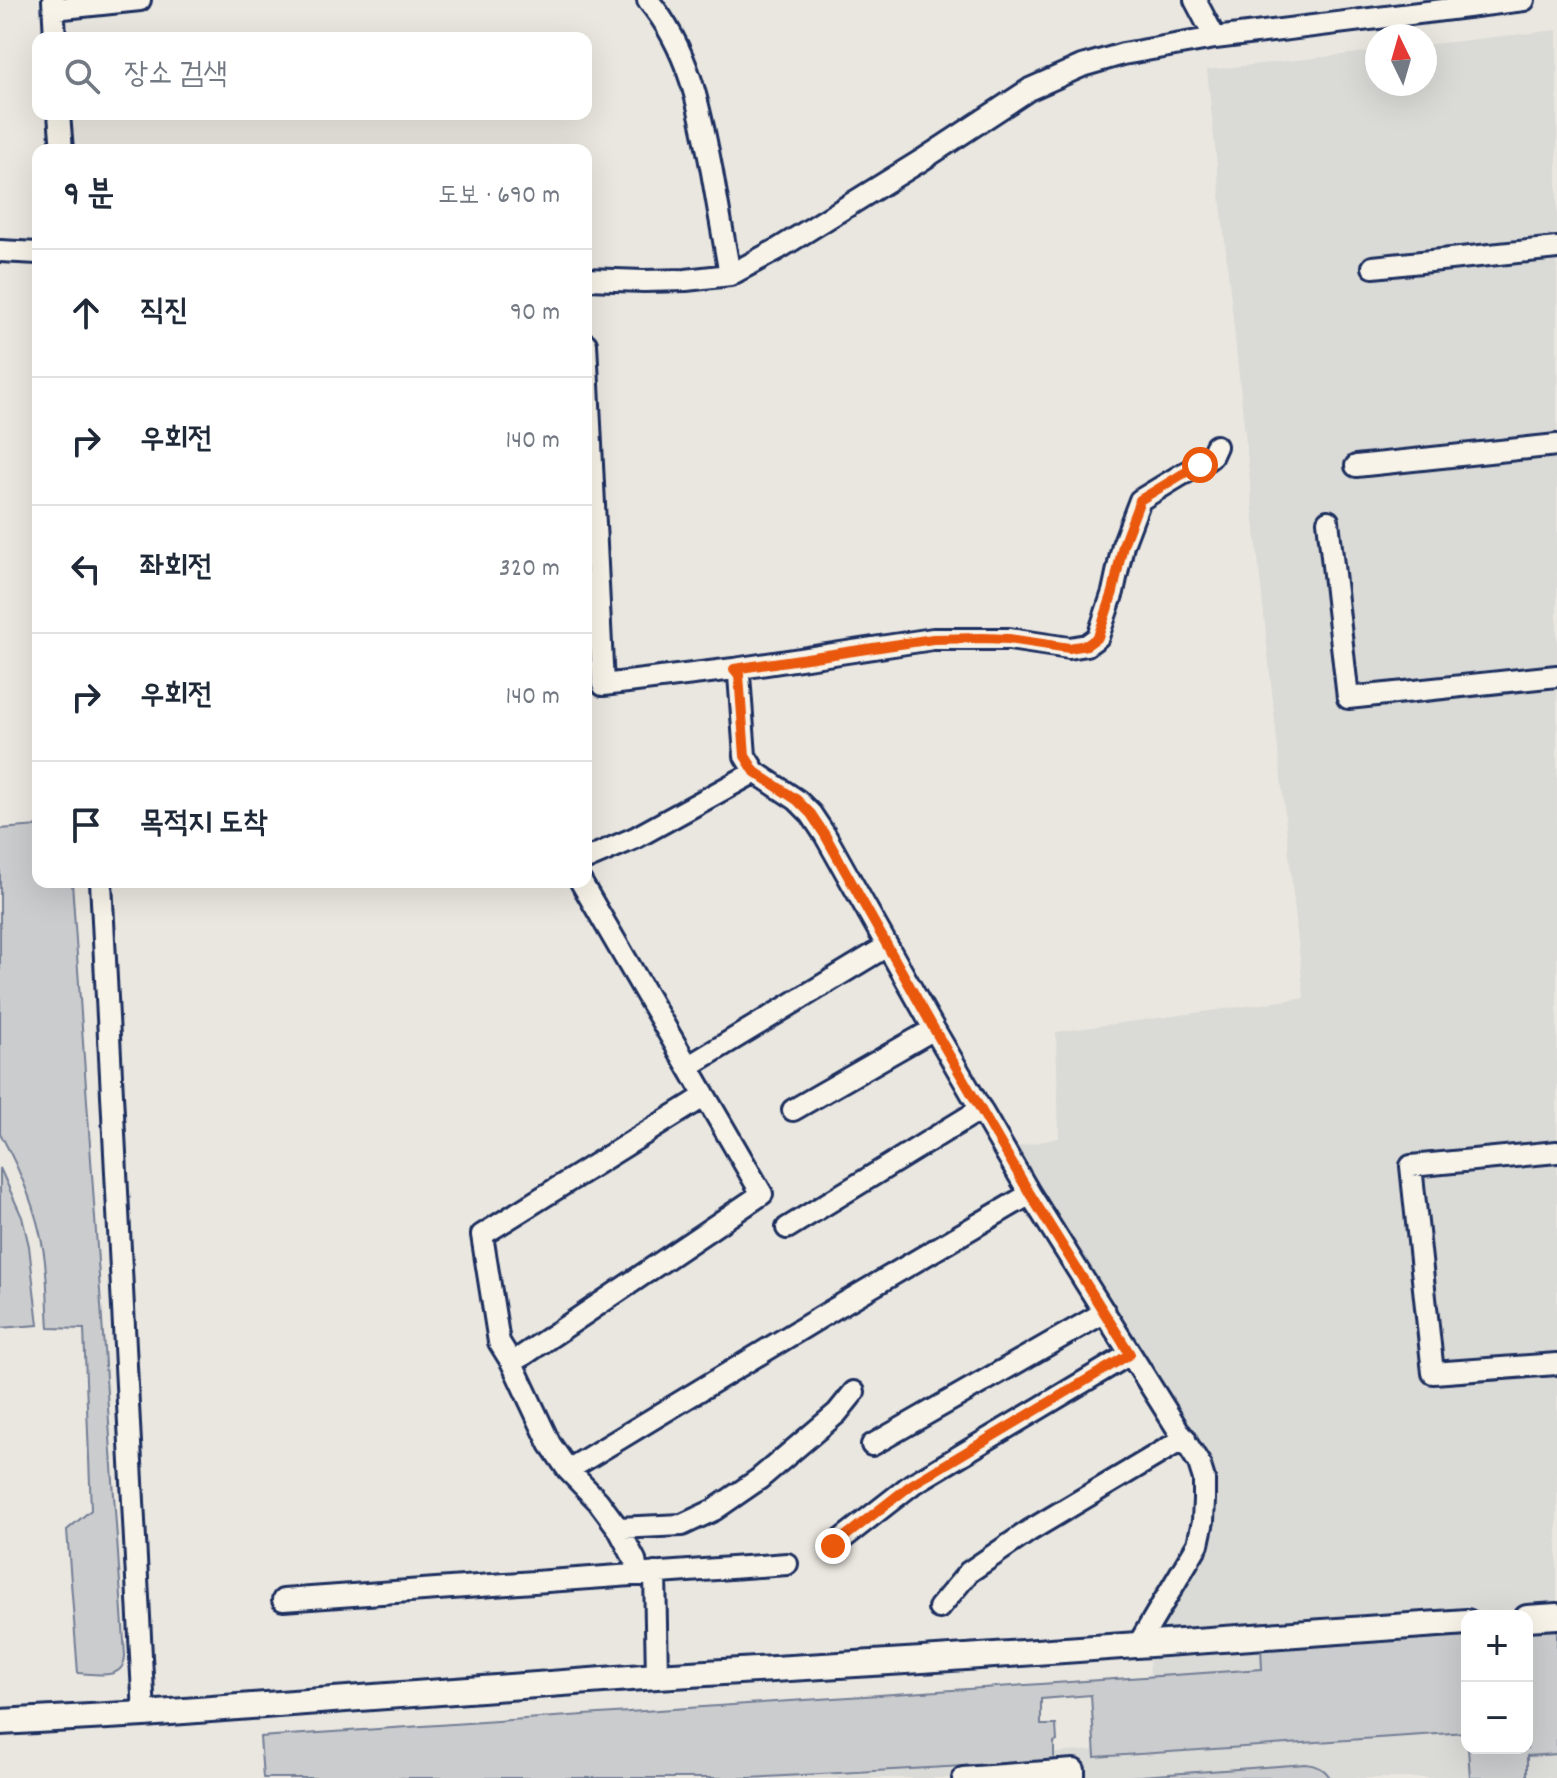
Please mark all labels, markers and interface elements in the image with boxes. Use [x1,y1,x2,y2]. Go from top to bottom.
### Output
north arrow [1365,24,1437,96]
search box [32,32,592,120]
icon: search [60,54,104,98]
text: 장소 검색 [124,55,227,98]
text: 9 분 [64,172,115,221]
text: 도보 · 690 m [438,178,560,215]
icon: ahead [64,291,108,335]
text: 직진 [140,292,188,335]
text: 90 m [510,295,560,332]
icon: right [64,419,108,463]
text: 우회전 [140,420,212,463]
text: 140 m [506,423,560,460]
route start [1182,447,1218,483]
icon: left [64,547,108,591]
text: 좌회전 [140,548,212,591]
text: 320 m [499,551,560,588]
icon: right [64,675,108,719]
text: 우회전 [140,676,212,719]
text: 140 m [506,679,560,716]
icon: arrive [64,803,108,847]
text: 목적지 도착 [140,804,268,847]
route end [815,1528,851,1564]
map controls [1461,1610,1533,1754]
button: + [1461,1610,1533,1682]
button: − [1461,1682,1533,1754]

